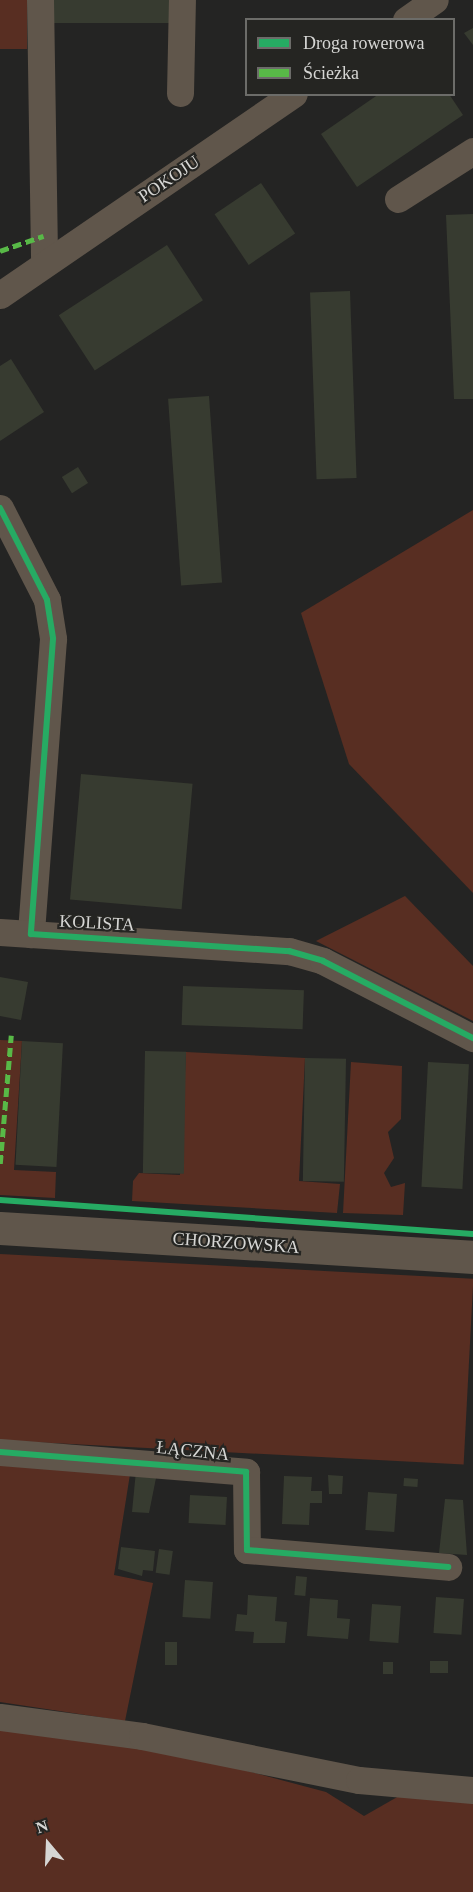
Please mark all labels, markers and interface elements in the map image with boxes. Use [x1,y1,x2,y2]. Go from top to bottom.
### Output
legend [245,18,455,96]
text: Droga rowerowa [303,33,424,53]
text: Ścieżka [303,63,359,83]
street label: POKOJU [134,151,204,207]
street label: KOLISTA [59,910,135,936]
street label: CHORZOWSKA [172,1228,300,1258]
street label: ŁĄCZNA [156,1436,230,1466]
north arrow [18,1814,78,1874]
text: N [34,1817,50,1836]

